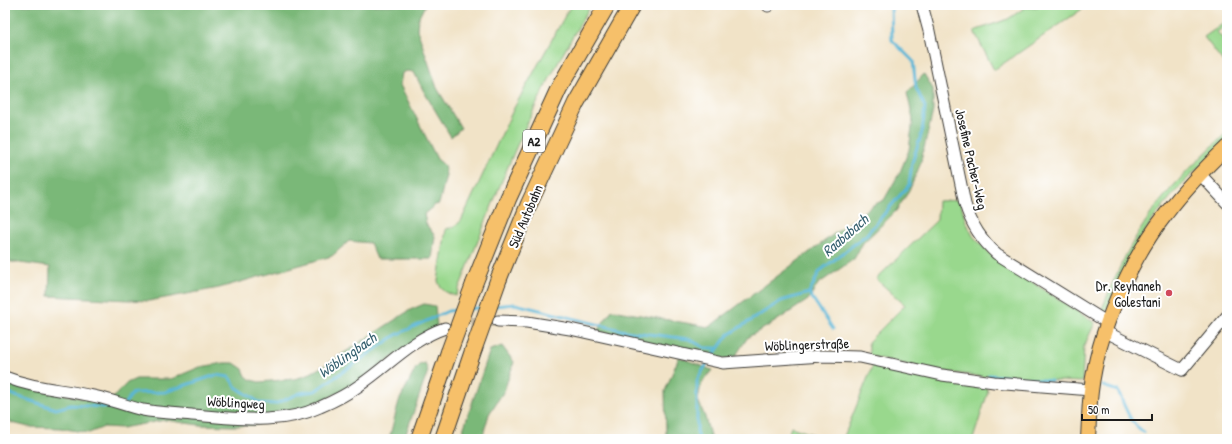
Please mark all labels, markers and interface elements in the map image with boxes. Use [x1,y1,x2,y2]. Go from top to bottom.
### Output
street label: Josefine Pacher-Weg [950,107,993,212]
road number: A2 [523,130,545,152]
street label: Süd Autobahn [503,181,547,251]
water label: Raababach [817,208,874,261]
place label: Dr. Reyhaneh Golestani [1096,276,1161,311]
marker: Dr. Reyhaneh Golestani [1164,288,1174,298]
water label: Wöblingbach [314,326,382,383]
street label: Wöblingerstraße [764,333,850,356]
street label: Wöblingweg [207,391,265,414]
scale bar [1082,396,1152,422]
text: 50 m [1088,401,1109,418]

